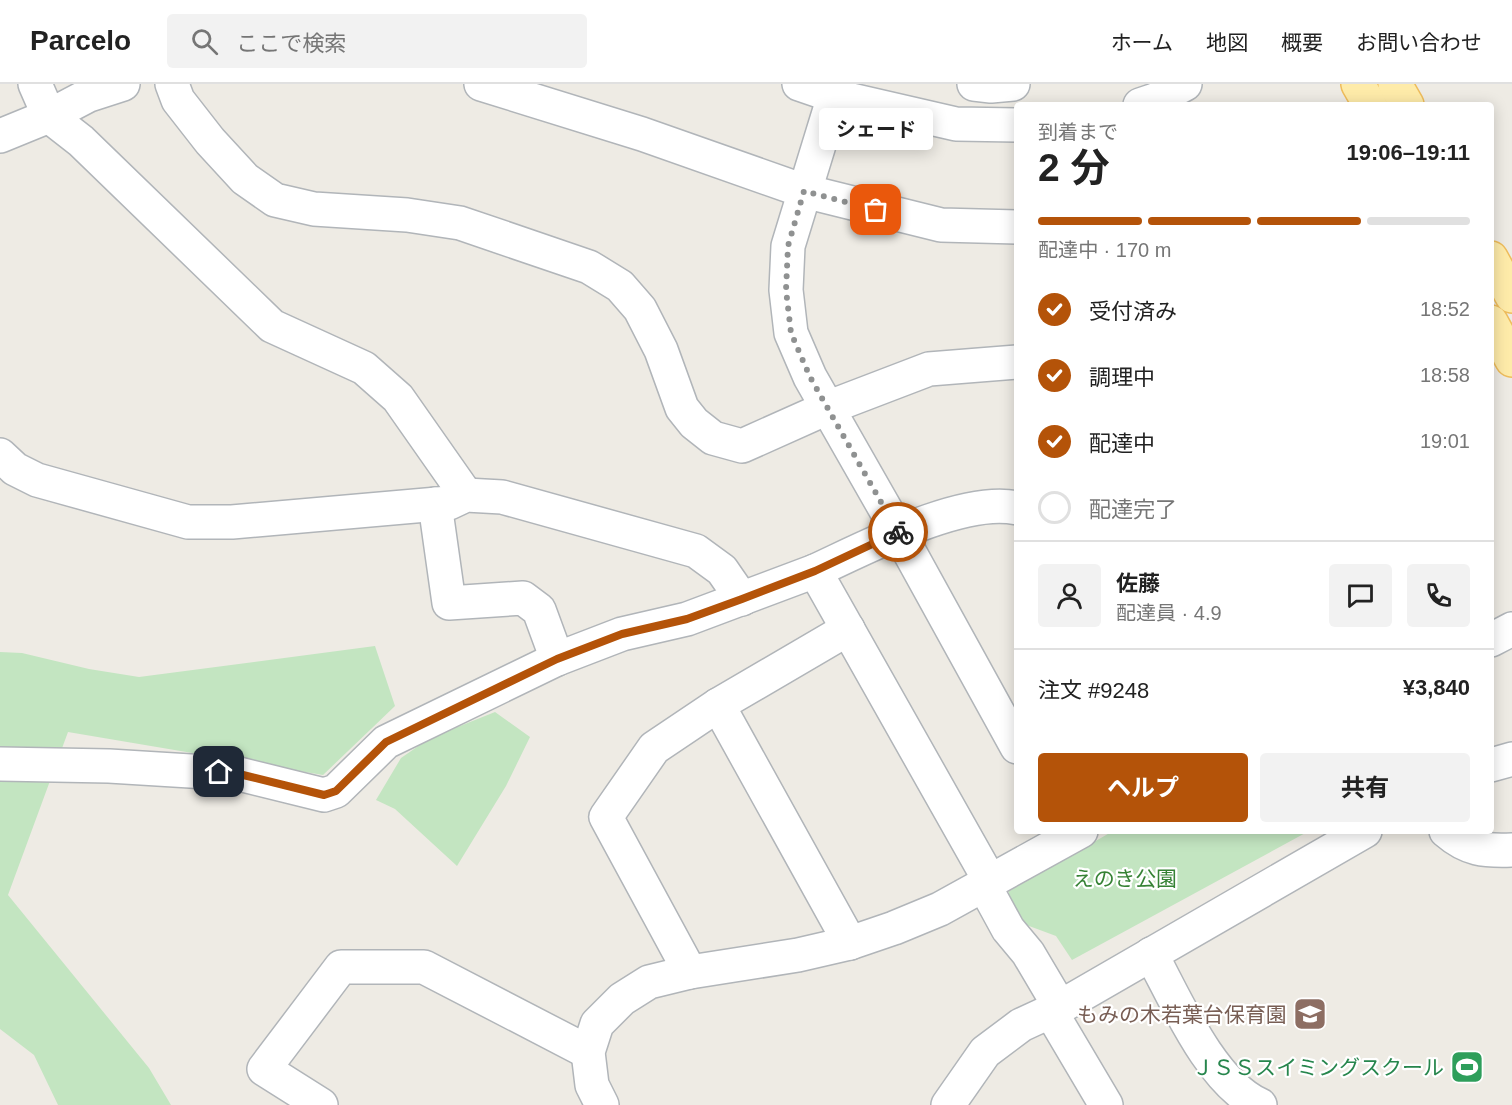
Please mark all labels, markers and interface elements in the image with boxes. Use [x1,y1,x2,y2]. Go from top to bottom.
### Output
search box [167,14,587,68]
text: Parcelo [30,25,131,56]
icon: search [188,25,221,58]
text: ここで検索 [236,31,346,56]
text: ホーム [1111,31,1173,54]
text: 地図 [1206,31,1248,54]
text: 概要 [1281,31,1323,54]
text: お問い合わせ [1356,31,1482,54]
callout: シェード [819,108,933,150]
text: シェード [836,118,916,140]
text: 到着まで [1038,121,1118,143]
text: 19:06–19:11 [1346,140,1470,165]
text: 2 分 [1038,146,1110,189]
pin [850,184,901,235]
icon: bag [859,193,892,226]
text: 配達中 · 170 m [1038,239,1171,261]
icon: check [1038,293,1071,326]
text: 18:52 [1420,298,1470,320]
text: 受付済み [1089,299,1177,324]
icon: check [1038,359,1071,392]
text: 18:58 [1420,364,1470,386]
text: 調理中 [1089,365,1155,390]
icon: check [1038,425,1071,458]
text: 19:01 [1420,430,1470,452]
text: 配達中 [1089,431,1155,456]
text: 配達完了 [1089,497,1177,522]
courier [868,502,928,562]
icon: bike [882,516,915,549]
button: person [1038,564,1101,627]
button: chat [1329,564,1392,627]
button: phone [1407,564,1470,627]
text: 佐藤 [1116,571,1160,596]
text: 配達員 · 4.9 [1116,602,1222,624]
text: ¥3,840 [1403,675,1470,700]
text: 注文 #9248 [1038,678,1149,703]
pin [193,746,244,797]
button: ヘルプ [1038,753,1248,822]
button: 共有 [1260,753,1470,822]
icon: home [202,755,235,788]
park label: えのき公園 [1073,867,1177,890]
school or university icon: もみの木若葉台保育園 [1292,996,1328,1032]
place label: もみの木若葉台保育園 [1077,1003,1287,1026]
sports icon: ＪＳＳスイミングスクール [1449,1049,1485,1085]
place label: ＪＳＳスイミングスクール [1192,1056,1444,1079]

